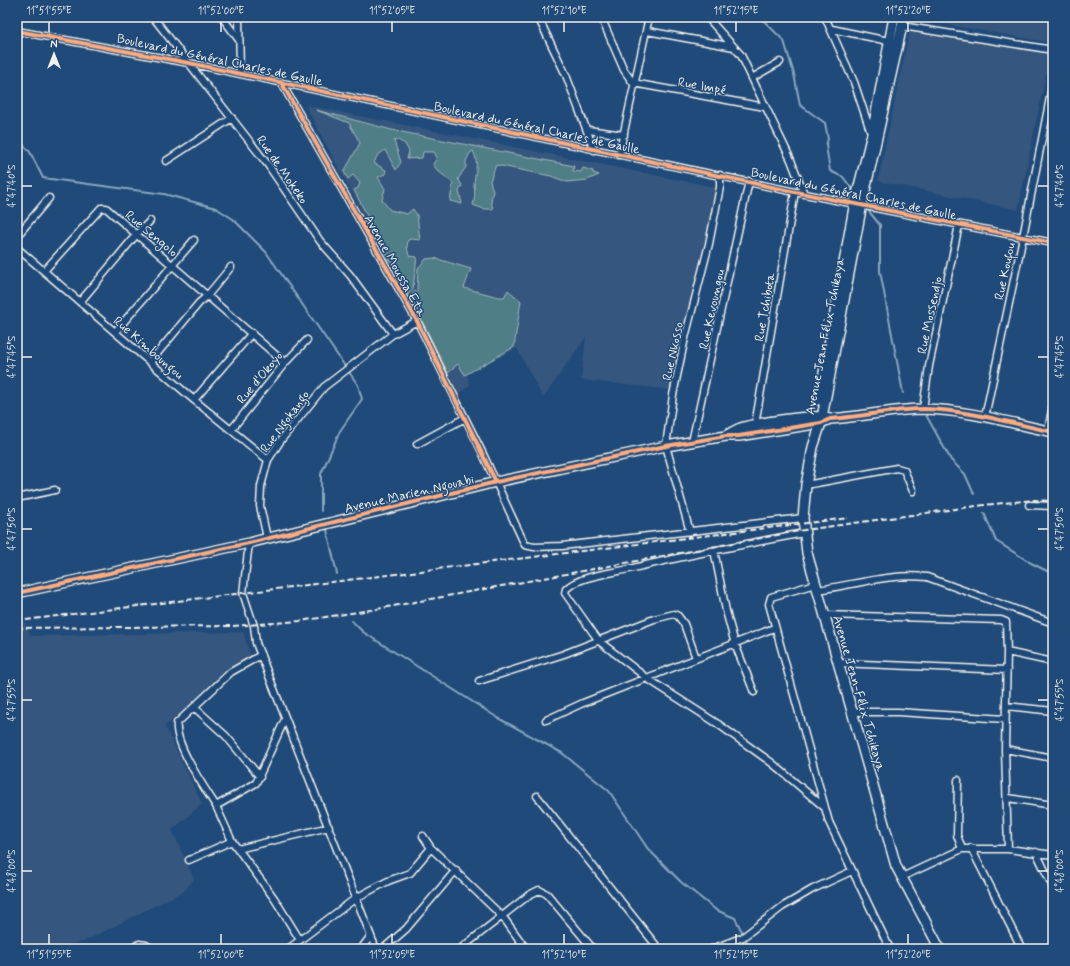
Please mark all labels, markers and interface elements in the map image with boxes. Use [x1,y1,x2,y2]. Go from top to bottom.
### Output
text: 11°51'55"E [26,4,72,18]
text: 11°52'00"E [198,4,244,18]
text: 11°52'05"E [369,4,415,18]
text: 11°52'10"E [541,4,587,18]
text: 11°52'15"E [714,4,759,18]
text: 11°52'20"E [885,4,931,18]
street label: Boulevard du Général Charles de Gaulle [115,30,324,91]
north arrow [34,34,74,74]
text: N [50,38,58,52]
street label: Rue Impé [676,74,727,99]
street label: Boulevard du Général Charles de Gaulle [432,98,641,159]
street label: Rue de Mokeko [252,132,312,207]
text: 4°47'40"S [5,164,19,207]
street label: Boulevard du Général Charles de Gaulle [749,164,958,225]
text: 4°47'40"S [1053,164,1067,207]
street label: Rue Sengolo [120,207,181,262]
street label: Avenue Moussa Eta [360,212,430,320]
street label: Rue Koufou [991,241,1022,302]
street label: Avenue Jean Félix Tchikaya [802,256,849,416]
street label: Rue Kevoungou [696,268,729,351]
street label: Rue Tchibota [751,272,780,343]
street label: Rue Mossendjo [914,275,947,356]
street label: Rue Kimboungou [108,313,187,385]
street label: Rue Nkosso [659,320,688,382]
text: 4°47'45"S [5,335,19,378]
text: 4°47'45"S [1053,335,1067,378]
street label: Rue d'Okoyo [233,348,287,408]
street label: Rue Ngokango [257,387,315,458]
street label: Avenue Marien Ngouabi [343,471,476,520]
text: 4°47'50"S [5,507,19,551]
text: 4°47'50"S [1053,507,1067,551]
street label: Avenue Jean-Félix Tchikaya [828,613,889,774]
text: 4°47'55"S [5,678,19,721]
text: 4°47'55"S [1053,678,1067,721]
text: 4°48'00"S [5,849,19,893]
text: 4°48'00"S [1053,849,1067,893]
text: 11°51'55"E [26,948,72,962]
text: 11°52'00"E [198,948,244,962]
text: 11°52'05"E [369,948,415,962]
text: 11°52'10"E [541,948,587,962]
text: 11°52'15"E [714,948,759,962]
text: 11°52'20"E [885,948,931,962]

